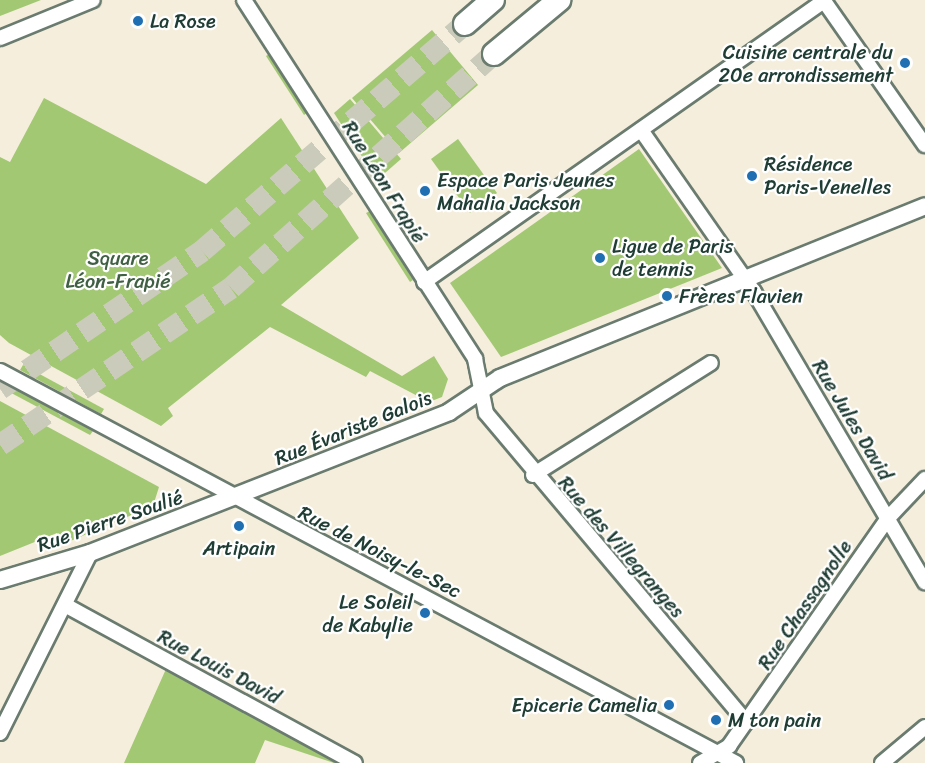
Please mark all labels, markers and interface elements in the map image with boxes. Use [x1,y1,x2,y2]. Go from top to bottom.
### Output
place label: La Rose [150,9,216,33]
marker: La Rose [131,14,145,28]
place label: Cuisine centrale du 20e arrondissement [718,40,893,87]
marker: Cuisine centrale du 20e arrondissement [898,56,912,70]
street label: Rue Léon Frapié [337,116,431,248]
place label: Résidence Paris-Venelles [764,152,891,199]
place label: Espace Paris Jeunes Mahalia Jackson [437,168,614,215]
marker: Résidence Paris-Venelles [745,169,759,183]
marker: Espace Paris Jeunes Mahalia Jackson [418,184,432,198]
place label: Ligue de Paris de tennis [612,234,734,281]
park label: Square Léon-Frapié [65,246,171,293]
marker: Ligue de Paris de tennis [593,251,607,265]
place label: Frères Flavien [679,284,802,308]
marker: Frères Flavien [660,289,674,303]
street label: Rue Jules David [807,355,897,485]
street label: Rue Évariste Galois [271,386,435,470]
street label: Rue des Villegranges [552,471,690,623]
street label: Rue Pierre Soulié [34,485,186,557]
street label: Rue de Noisy-le-Sec [294,500,466,604]
marker: Artipain [232,519,246,533]
place label: Artipain [203,536,275,560]
street label: Rue Chassagnolle [753,536,857,674]
place label: Le Soleil de Kabylie [323,590,413,637]
marker: Le Soleil de Kabylie [418,606,432,620]
street label: Rue Louis David [153,625,285,709]
place label: Epicerie Camelia [511,693,657,717]
marker: Epicerie Camelia [662,698,676,712]
place label: M ton pain [728,708,821,732]
marker: M ton pain [709,713,723,727]

